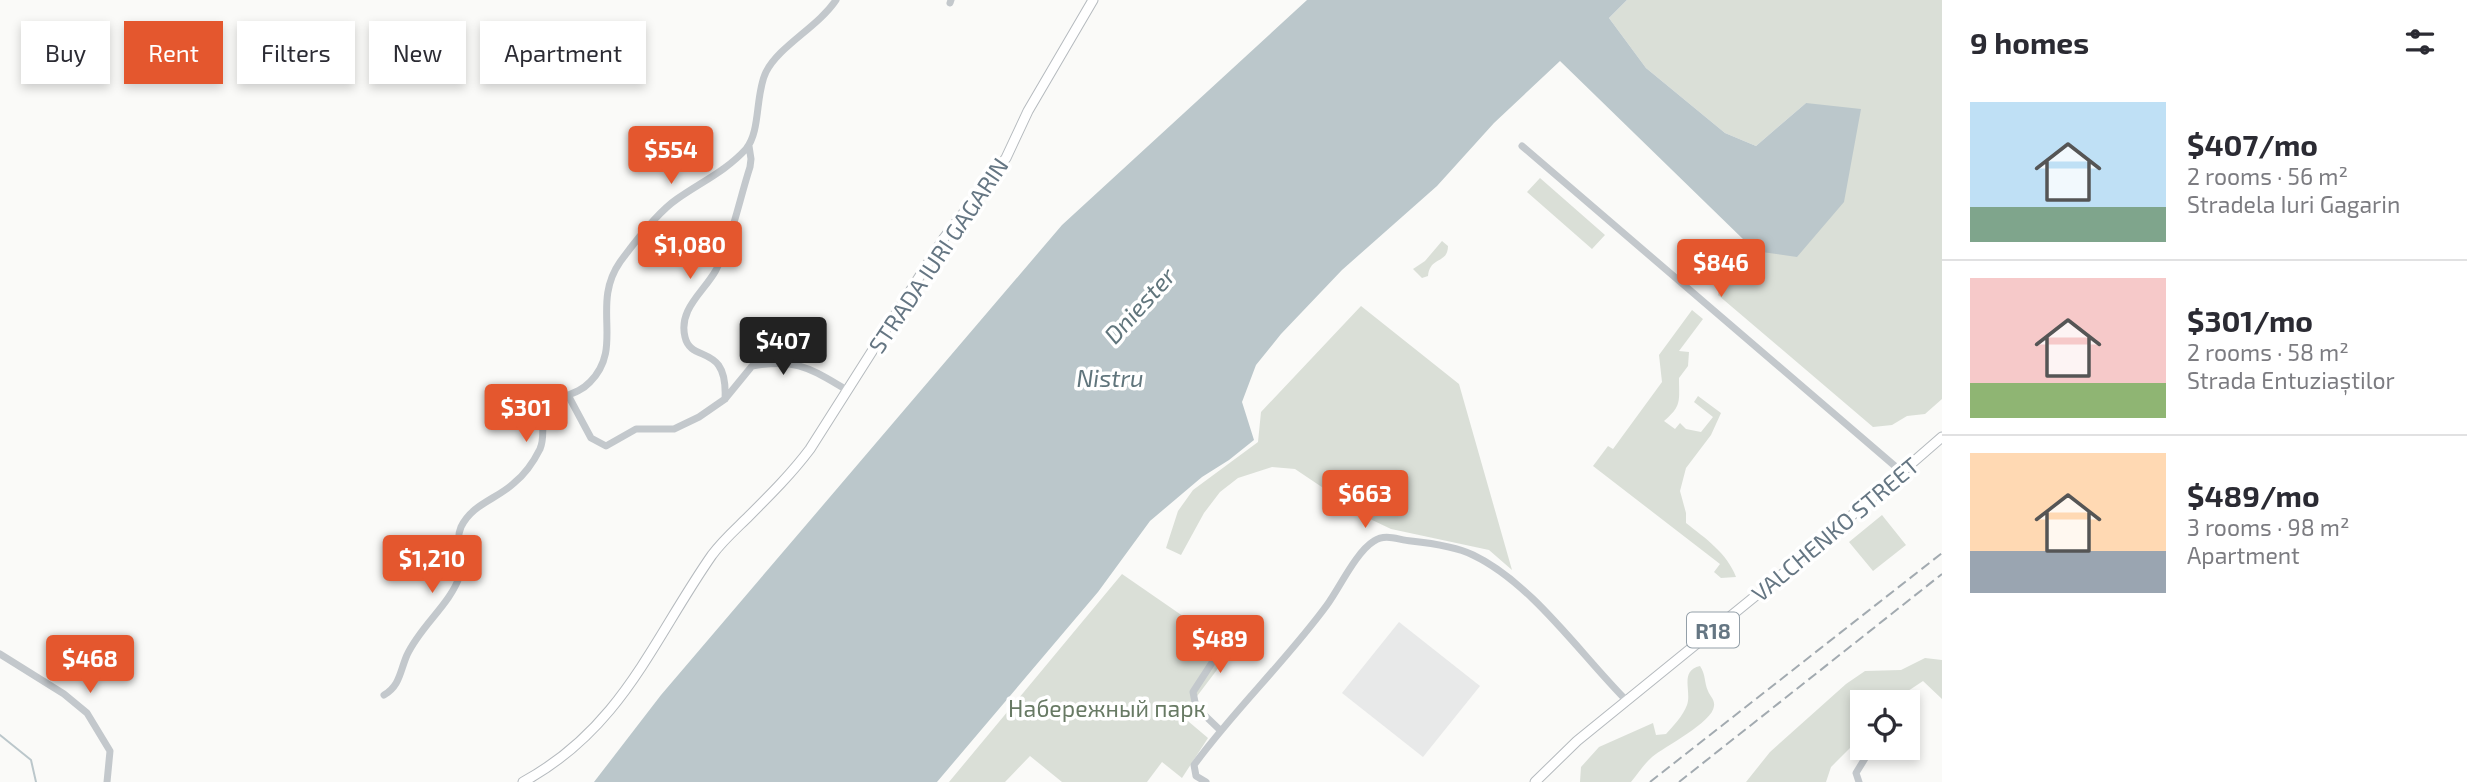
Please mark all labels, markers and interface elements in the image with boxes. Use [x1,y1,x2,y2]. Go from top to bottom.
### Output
chip: Buy [21,21,110,84]
chip: Rent [124,21,223,84]
chip: Filters [237,21,355,84]
chip: New [369,21,466,84]
chip: Apartment [480,21,646,84]
icon: filters [2401,23,2439,61]
text: 9 homes [1970,24,2089,60]
text: $407/mo [2187,126,2318,162]
pin: $554 [630,127,712,186]
icon: home [2026,130,2110,214]
text: $554 [644,135,698,163]
street label: STRADA IURI GAGARIN [862,152,1014,358]
text: 2 rooms · 56 m² [2187,162,2348,190]
text: Stradela Iuri Gagarin [2187,190,2400,218]
pin: $1,080 [633,222,747,281]
text: $1,080 [654,230,726,258]
pin: $846 [1680,240,1762,299]
text: $846 [1693,248,1749,276]
water label: Dniester [1097,261,1181,349]
text: $301/mo [2187,302,2313,338]
icon: home [2026,306,2110,390]
pin: $407 [742,318,824,377]
text: $407 [756,326,810,354]
text: 2 rooms · 58 m² [2187,338,2349,366]
water label: Nistru [1076,363,1144,392]
text: Strada Entuziaștilor [2187,366,2395,394]
pin: $301 [485,384,567,444]
text: $301 [501,393,551,421]
street label: VALCHENKO STREET [1746,451,1924,607]
pin: $663 [1324,470,1406,530]
text: $489/mo [2187,477,2320,513]
text: $663 [1338,479,1392,507]
icon: home [2026,481,2110,565]
text: 3 rooms · 98 m² [2187,513,2349,541]
pin: $1,210 [375,536,489,595]
text: Apartment [2187,541,2300,569]
text: $1,210 [399,544,465,572]
road number: R18 [1687,612,1739,648]
pin: $489 [1179,616,1261,675]
text: $489 [1192,624,1248,652]
pin: $468 [49,636,131,695]
text: $468 [62,644,118,672]
map controls [1850,690,1920,760]
button: locate [1850,690,1920,760]
park label: Набережный парк [1008,694,1206,722]

